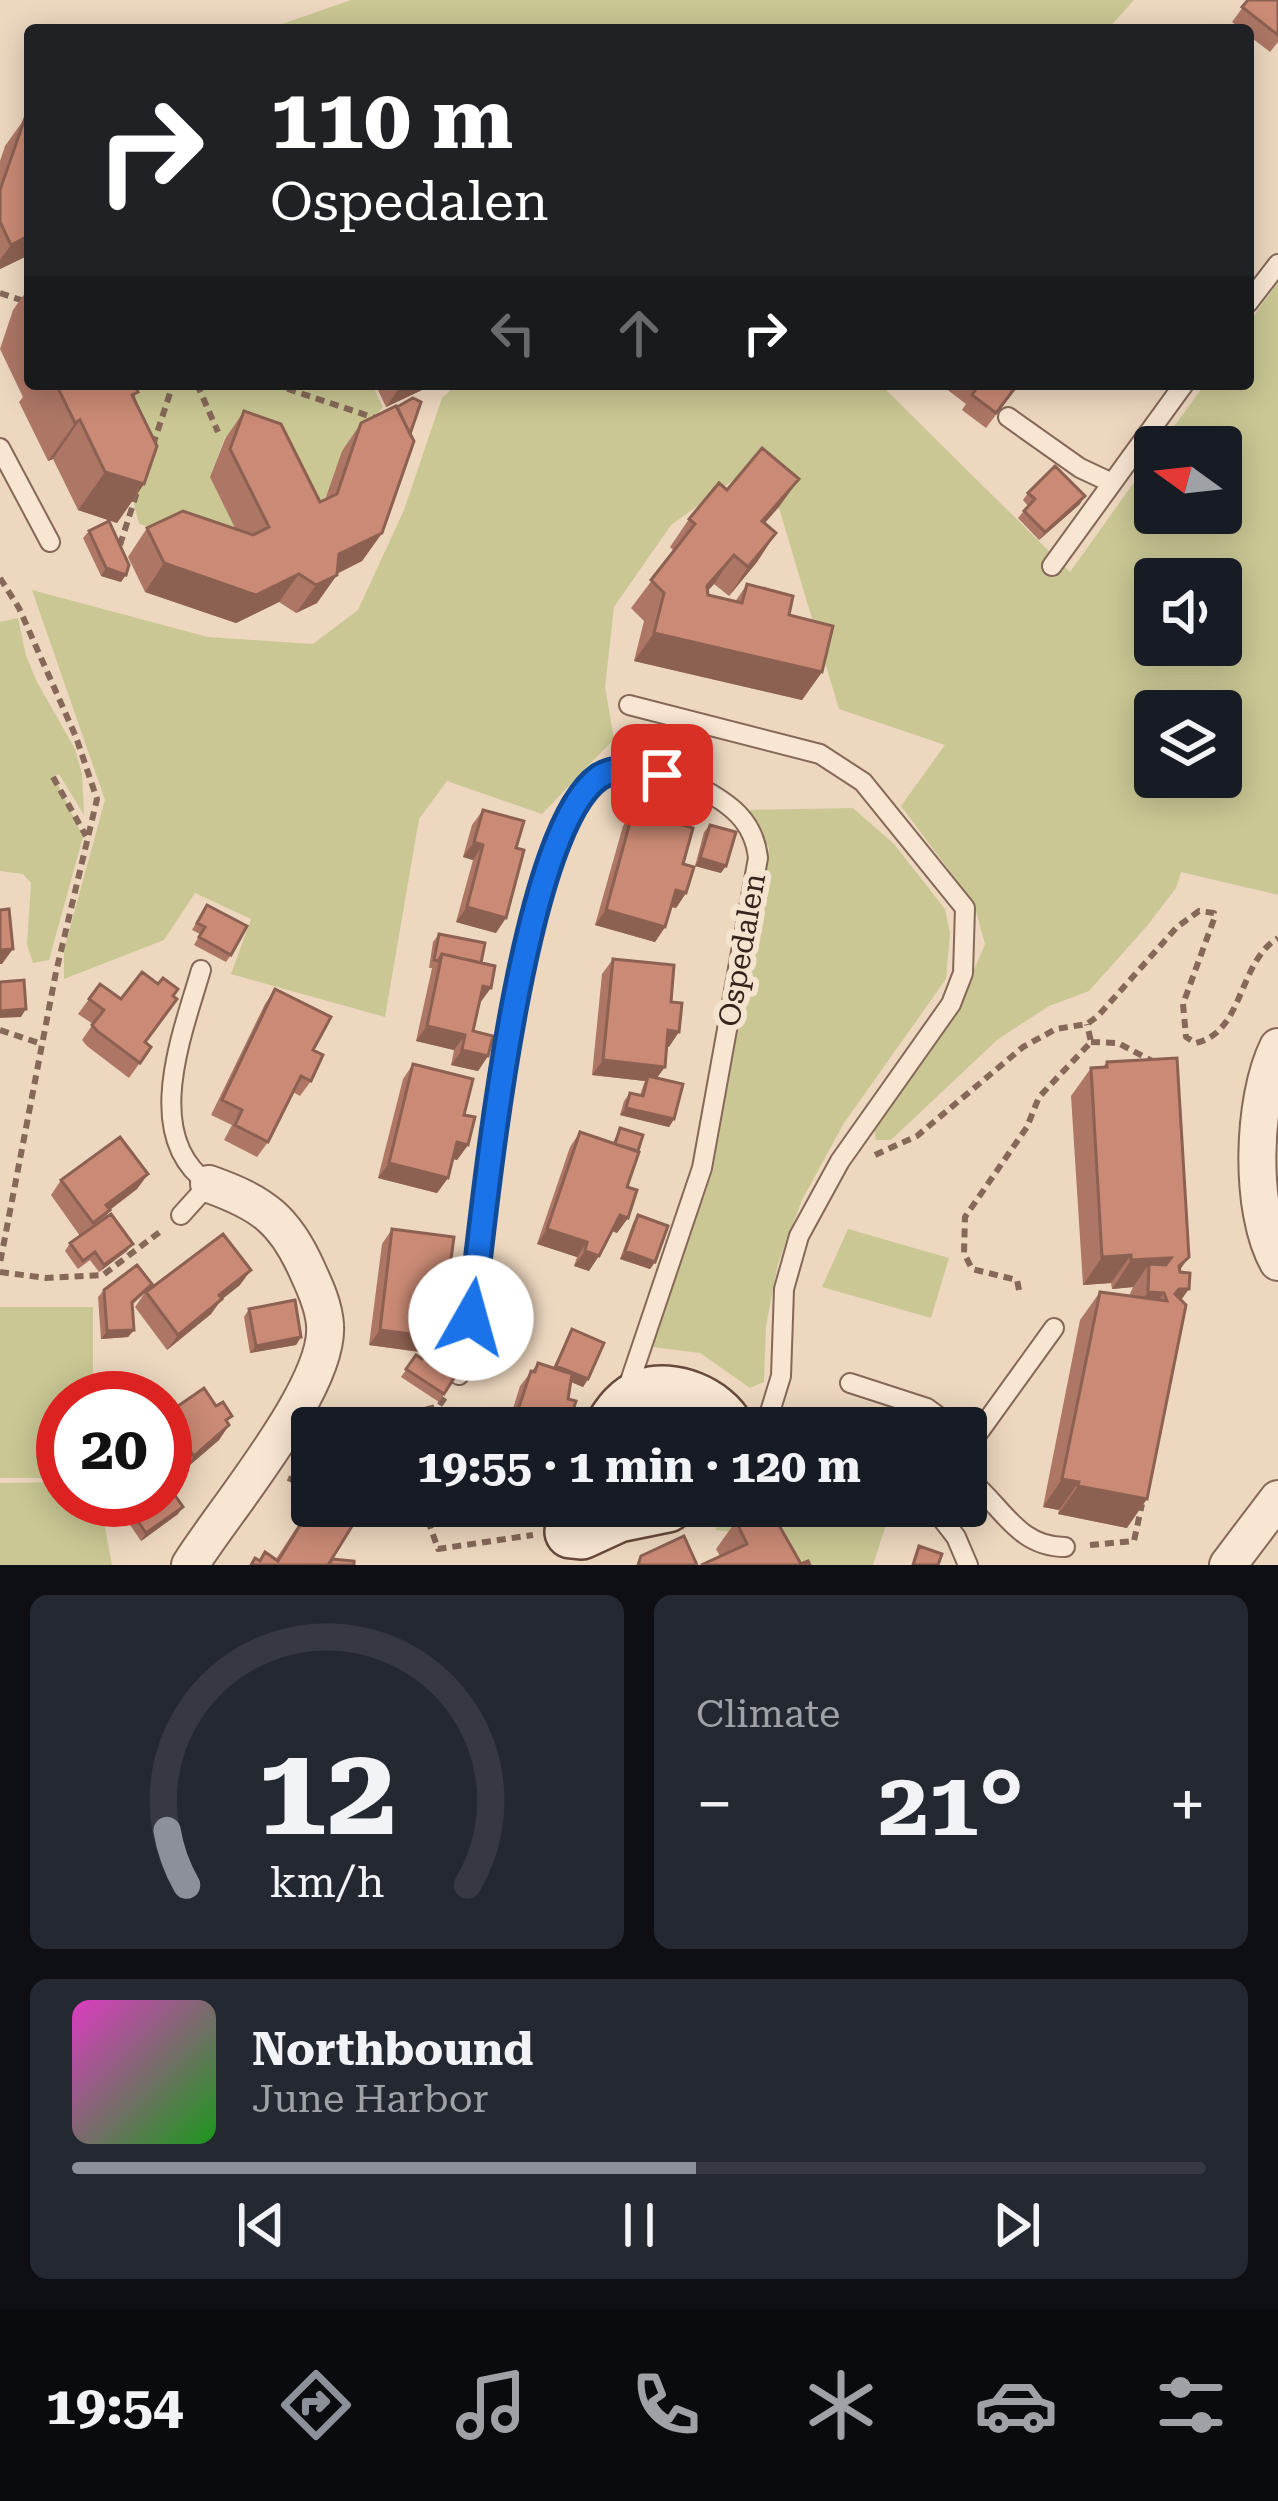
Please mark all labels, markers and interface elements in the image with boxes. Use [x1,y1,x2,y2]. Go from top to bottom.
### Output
text: 110 m [270,70,513,168]
icon: right [72,72,228,228]
text: Ospedalen [270,170,549,233]
icon: left [480,300,546,366]
icon: ahead [606,300,672,366]
icon: right [732,300,798,366]
north arrow [1134,426,1242,534]
map controls [1134,426,1242,798]
button: sound [1134,558,1242,666]
button: layers [1134,690,1242,798]
pin [611,724,713,826]
icon: arrive [629,742,695,808]
street label: Ospedalen [711,871,772,1029]
position arrow [408,1255,534,1381]
speed limit sign: 20 [36,1371,192,1527]
text: 19:55 · 1 min · 120 m [417,1440,861,1493]
text: Climate [696,1691,840,1737]
text: 12 [257,1718,397,1864]
text: 21° [878,1752,1024,1857]
text: − [696,1766,733,1843]
text: + [1169,1766,1206,1843]
text: km/h [270,1857,384,1907]
text: Northbound [252,2023,533,2076]
text: June Harbor [252,2076,489,2122]
icon: previous [228,2192,294,2258]
icon: pause [606,2192,672,2258]
icon: next [984,2192,1050,2258]
icon: directions [274,2363,358,2447]
icon: music [449,2363,533,2447]
icon: phone [624,2363,708,2447]
icon: climate [799,2363,883,2447]
icon: car [974,2363,1058,2447]
icon: filters [1149,2363,1233,2447]
text: 19:54 [45,2374,183,2437]

